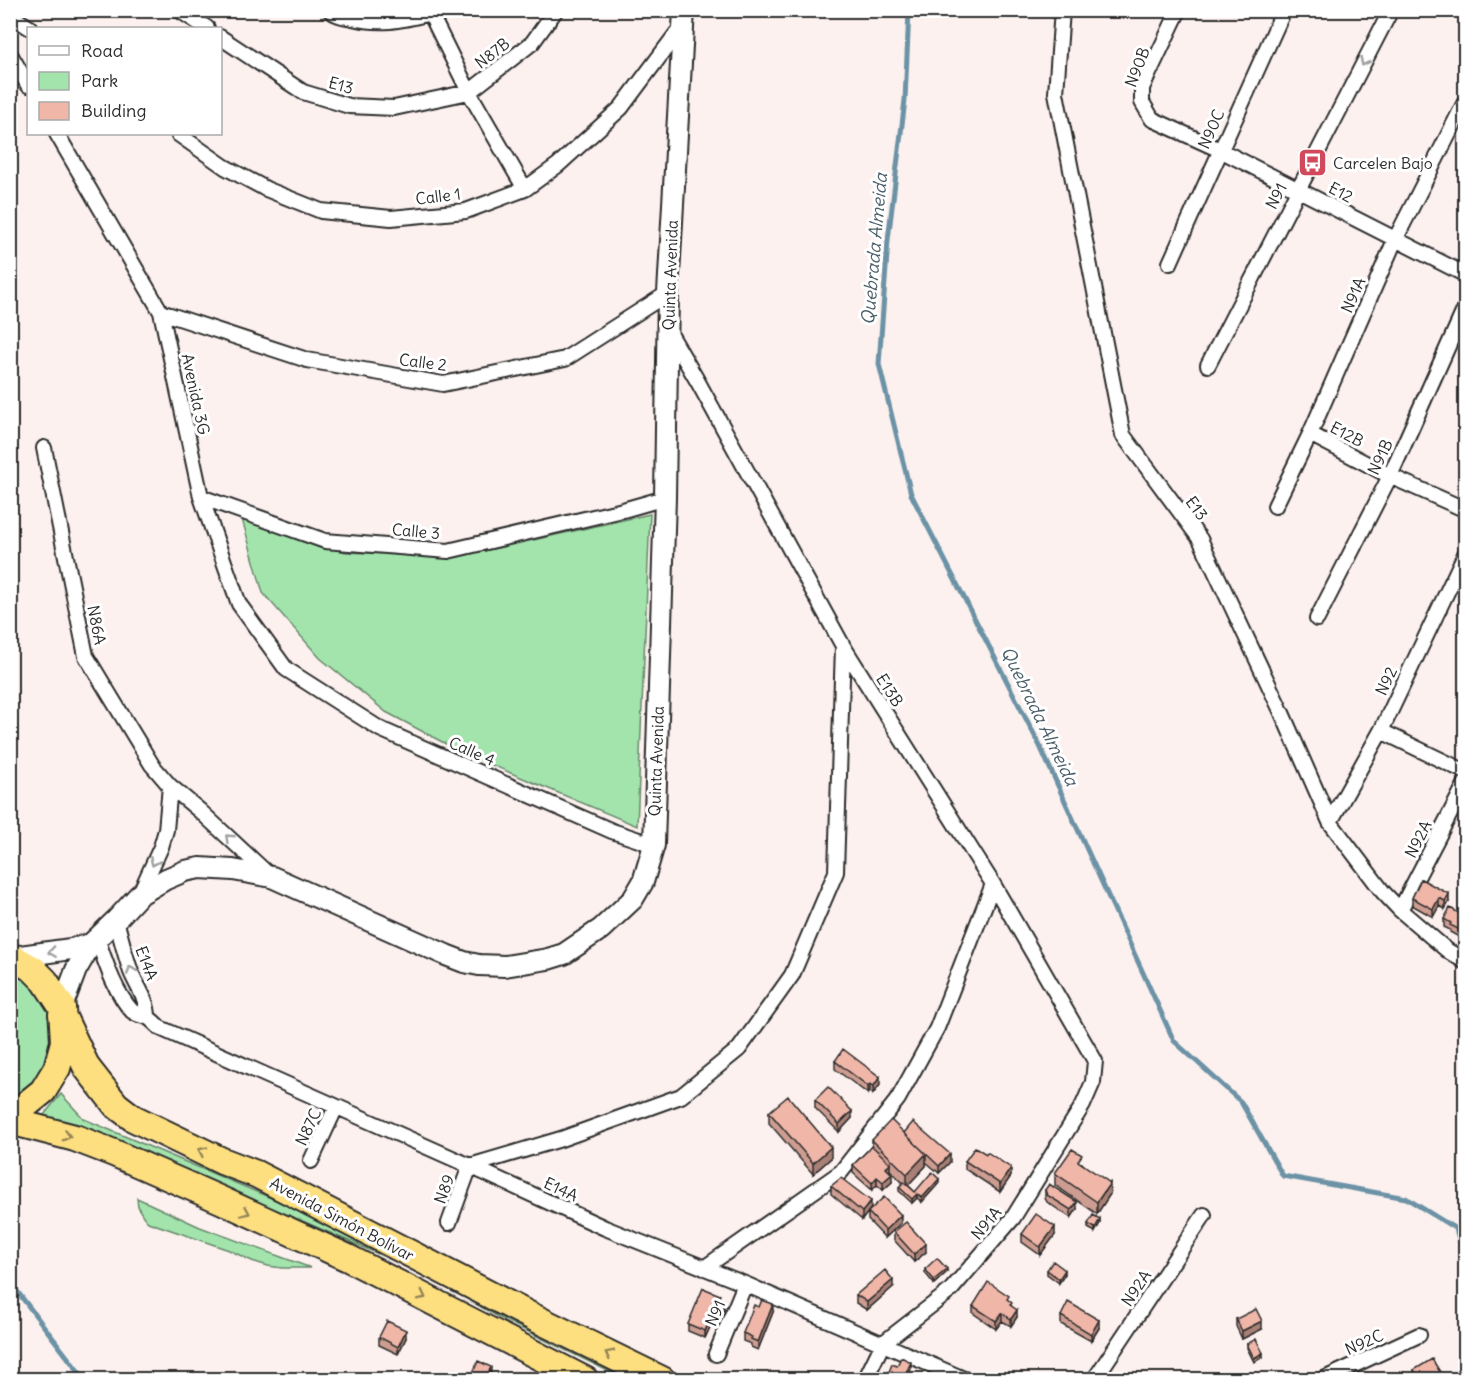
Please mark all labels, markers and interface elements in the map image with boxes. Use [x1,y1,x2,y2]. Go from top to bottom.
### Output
legend [27,27,222,135]
street label: N87B [471,33,513,73]
text: Road [81,39,124,62]
street label: N90B [1120,44,1154,90]
one-way arrow [1360,56,1371,67]
text: Park [81,69,118,92]
street label: E13 [326,72,356,98]
text: Building [81,99,146,122]
street label: N90C [1193,106,1229,152]
bus stop icon: Carcelen Bajo [1296,147,1328,179]
place label: Carcelen Bajo [1333,153,1433,173]
water label: Quebrada Almeida [856,171,892,326]
street label: E12 [1325,177,1357,207]
street label: N91 [1261,180,1291,212]
street label: Calle 1 [414,183,462,209]
street label: Quinta Avenida [658,219,682,331]
street label: N91A [1336,274,1370,316]
street label: Calle 2 [398,349,448,375]
street label: Avenida 3G [178,352,214,436]
street label: E12B [1327,417,1367,451]
street label: N91B [1363,436,1397,478]
street label: E13 [1182,492,1212,524]
street label: Calle 3 [391,519,441,543]
street label: N86A [83,604,111,646]
water label: Quebrada Almeida [996,643,1084,791]
street label: N92 [1371,663,1401,698]
street label: E13B [872,670,908,710]
street label: Quinta Avenida [644,705,668,817]
street label: Calle 4 [446,732,498,770]
street label: N92A [1400,817,1436,861]
one-way arrow [225,834,236,845]
one-way arrow [150,856,162,867]
street label: E14A [131,943,163,983]
one-way arrow [48,946,57,958]
one-way arrow [126,965,138,976]
street label: N87C [291,1105,325,1149]
one-way arrow [62,1128,72,1141]
one-way arrow [197,1146,208,1158]
street label: N89 [430,1172,458,1206]
street label: E14A [541,1172,581,1206]
street label: Avenida Simón Bolívar [267,1173,418,1266]
street label: N91A [966,1202,1006,1244]
one-way arrow [240,1204,251,1216]
street label: N92A [1117,1266,1155,1310]
one-way arrow [416,1289,426,1300]
street label: N91 [701,1297,729,1329]
street label: N92C [1342,1325,1386,1359]
one-way arrow [605,1350,616,1362]

